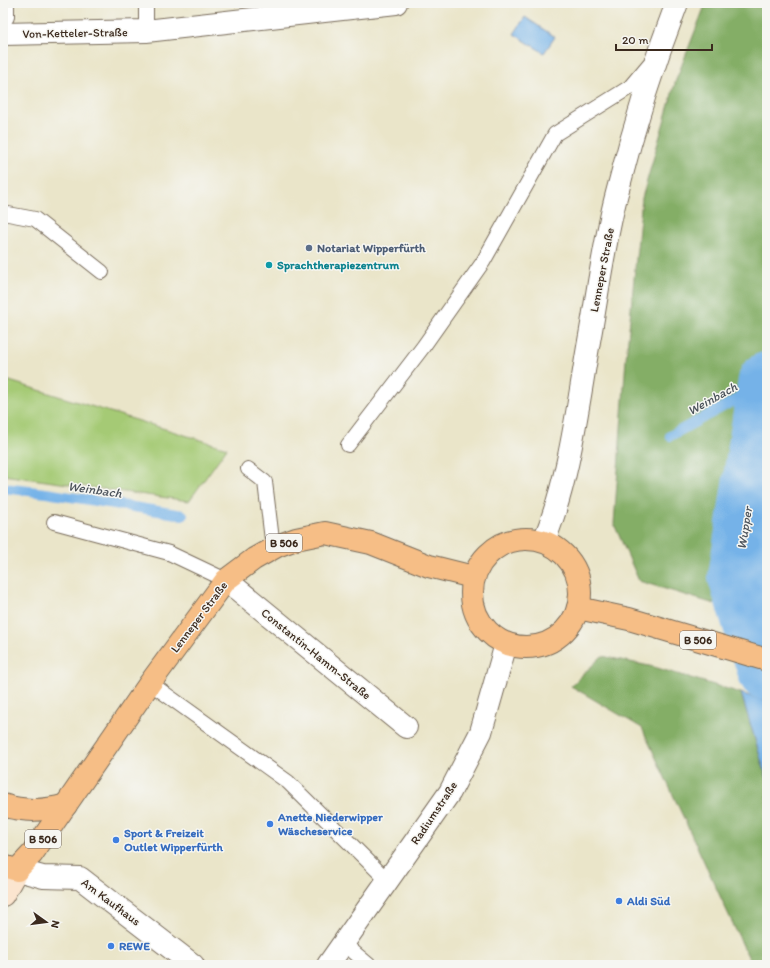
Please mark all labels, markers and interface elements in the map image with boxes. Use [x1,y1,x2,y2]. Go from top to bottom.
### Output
street label: Von-Ketteler-Straße [22,25,128,41]
scale bar [616,26,712,52]
text: 20 m [622,33,649,47]
street label: Lenneper Straße [587,226,617,313]
place label: Notariat Wipperfürth [317,241,426,256]
marker: Notariat Wipperfürth [304,243,314,253]
place label: Sprachtherapiezentrum [277,258,400,273]
marker: Sprachtherapiezentrum [264,260,274,270]
water label: Weinbach [685,378,740,418]
water label: Weinbach [67,478,124,501]
water label: Wupper [734,504,756,550]
road number: B 506 [266,534,302,552]
street label: Lenneper Straße [168,578,231,655]
street label: Constantin-Hamm-Straße [258,606,374,703]
road number: B 506 [680,631,716,649]
street label: Radiumstraße [408,778,460,847]
place label: Anette Niederwipper Wäscheservice [277,810,383,838]
marker: Anette Niederwipper Wäscheservice [265,819,275,829]
place label: Sport & Freizeit Outlet Wipperfürth [124,826,223,855]
road number: B 506 [25,830,61,848]
marker: Sport & Freizeit Outlet Wipperfürth [111,835,121,845]
street label: Am Kaufhaus [79,875,143,929]
place label: Aldi Süd [626,894,671,908]
marker: Aldi Süd [614,896,624,906]
north arrow [26,902,66,942]
text: N [48,919,62,929]
place label: REWE [119,939,150,953]
marker: REWE [106,941,116,951]

